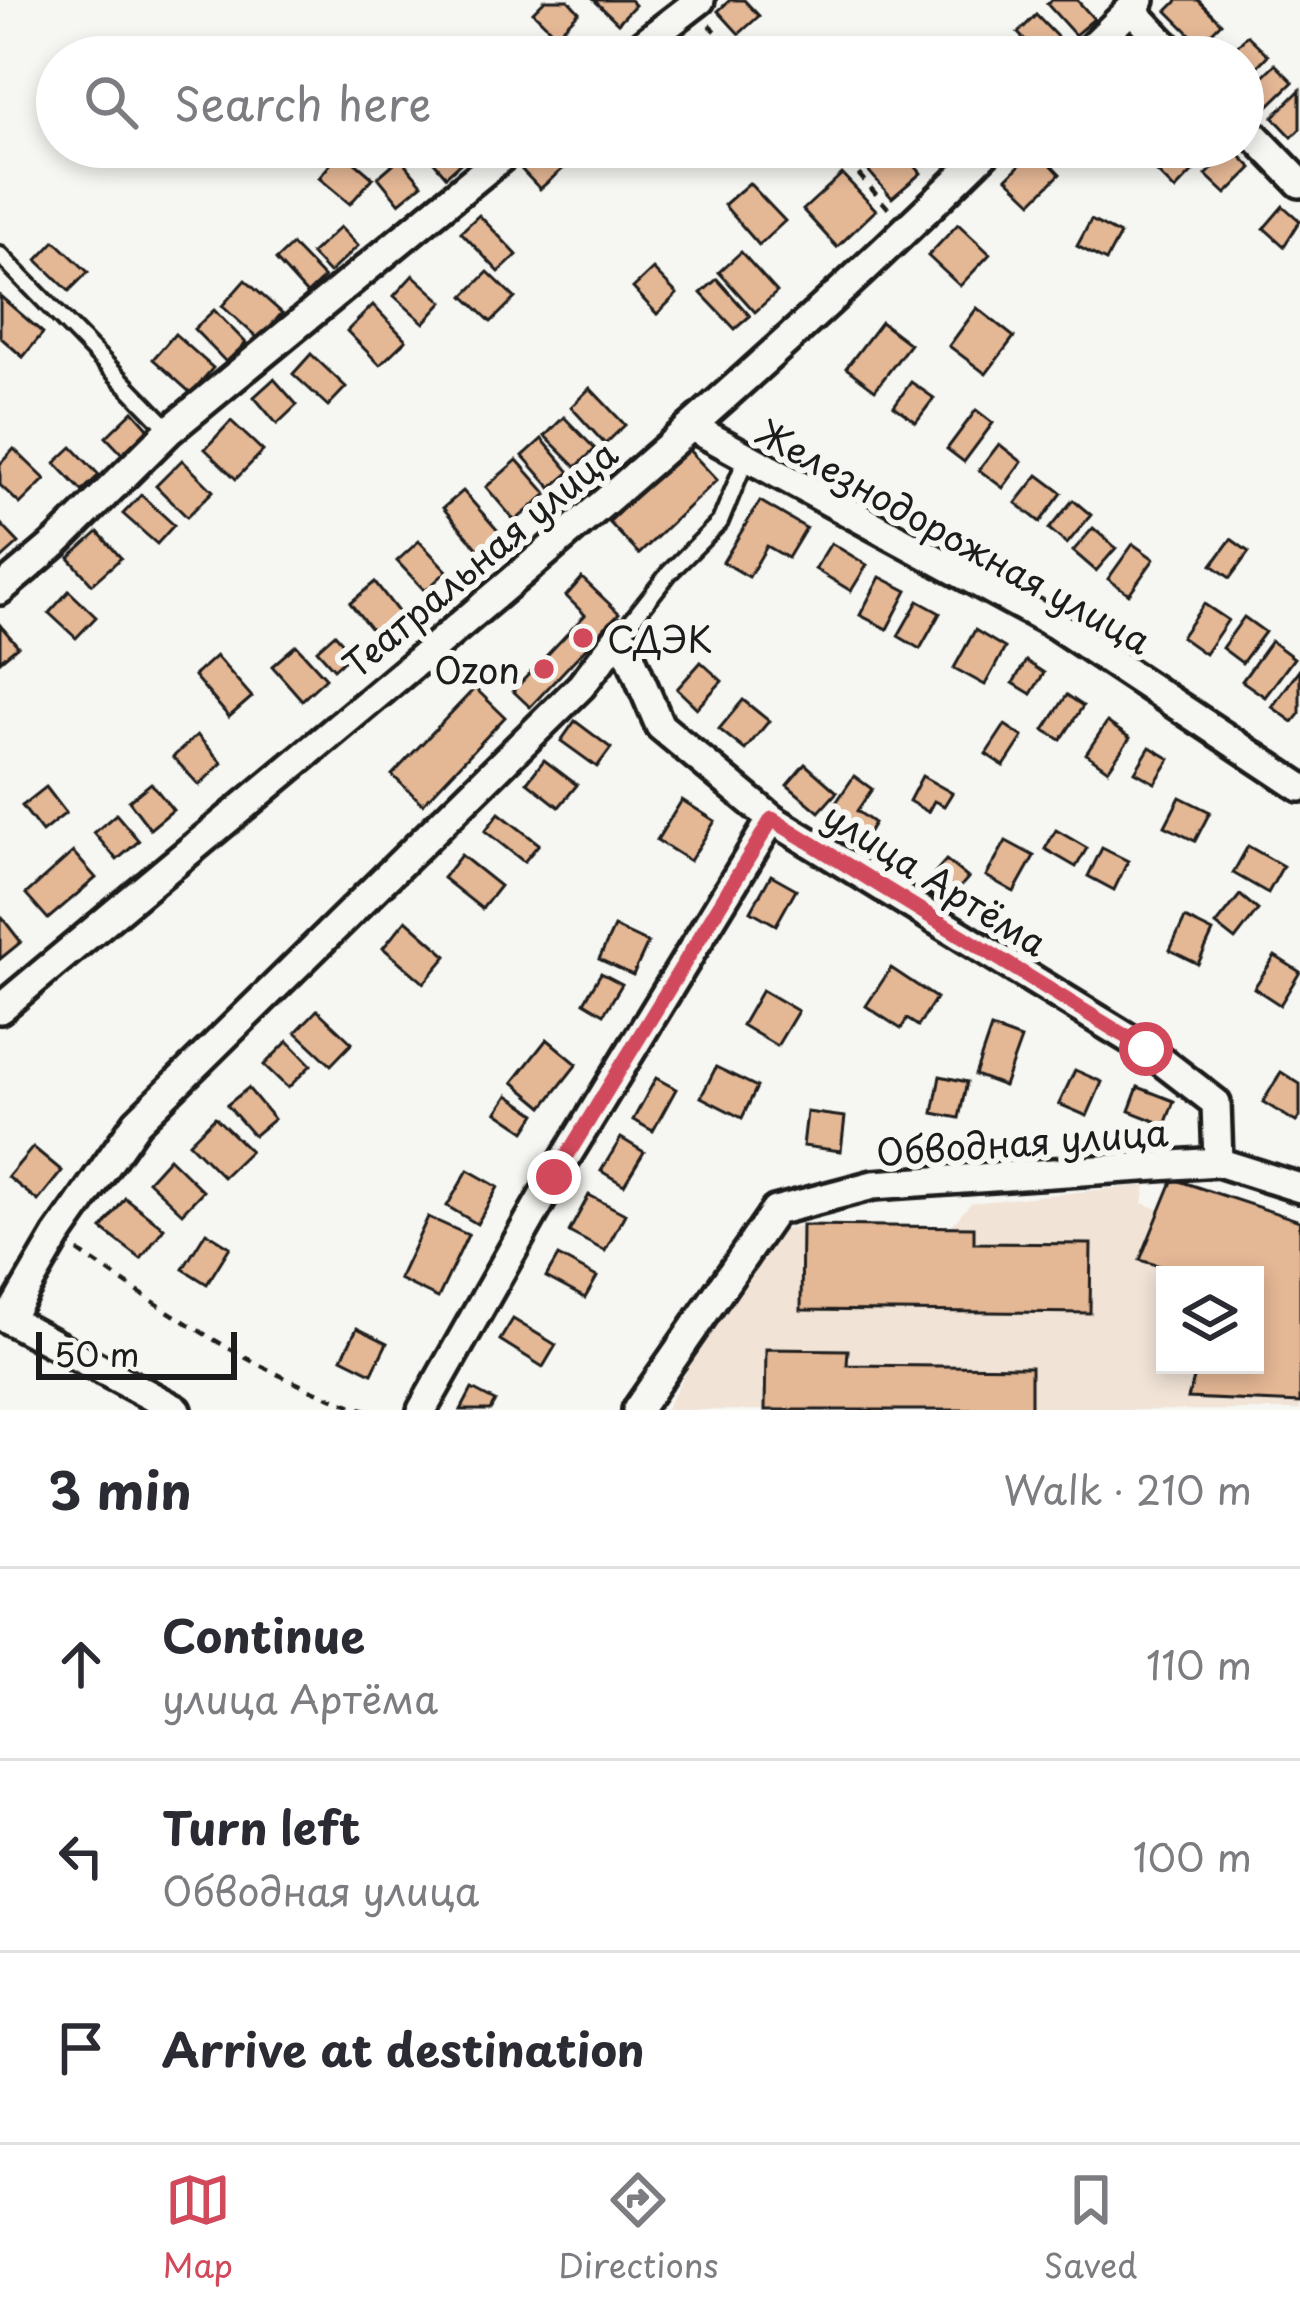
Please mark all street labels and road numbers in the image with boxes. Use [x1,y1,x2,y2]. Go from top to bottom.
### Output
street label: Железнодорожная улица [747,404,1162,666]
street label: Театральная улица [330,426,629,689]
street label: улица Артёма [814,788,1058,968]
street label: Обводная улица [874,1104,1170,1178]

